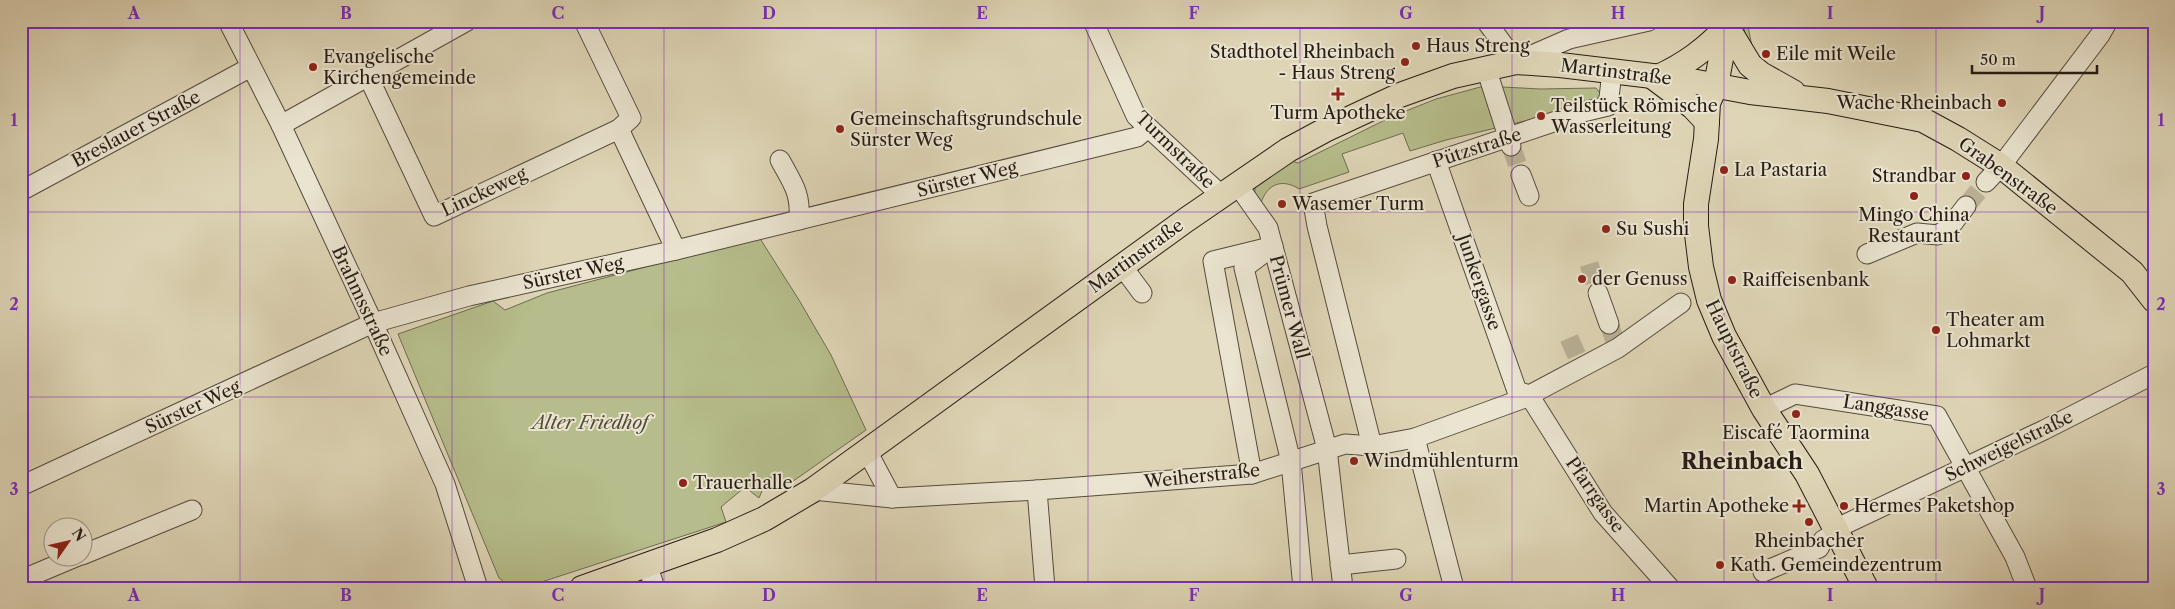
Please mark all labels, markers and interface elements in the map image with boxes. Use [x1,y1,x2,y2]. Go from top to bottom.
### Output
text: A [127,3,141,23]
text: B [340,3,352,23]
text: C [552,3,564,23]
text: D [762,3,776,23]
text: E [976,3,988,23]
text: F [1189,3,1200,23]
text: G [1399,3,1413,23]
text: H [1611,3,1625,23]
text: I [1827,3,1834,23]
text: J [2036,3,2045,23]
place label: Haus Streng [1426,35,1530,57]
marker: Haus Streng [1410,40,1422,52]
place label: Stadthotel Rheinbach - Haus Streng [1210,41,1396,84]
scale bar [1972,42,2098,74]
place label: Eile mit Weile [1776,43,1896,65]
place label: Evangelische Kirchengemeinde [323,46,476,89]
marker: Eile mit Weile [1760,48,1772,60]
text: 50 m [1980,50,2016,69]
street label: Martinstraße [1559,54,1673,90]
marker: Stadthotel Rheinbach - Haus Streng [1399,56,1411,68]
marker: Evangelische Kirchengemeinde [307,61,319,73]
street label: Breslauer Straße [68,86,204,172]
marker: Turm Apotheke [1332,88,1344,100]
place label: Wache Rheinbach [1835,92,1992,114]
place label: Teilstück Römische Wasserleitung [1550,95,1718,138]
marker: Wache Rheinbach [1996,97,2008,109]
place label: Turm Apotheke [1270,102,1406,124]
street label: Turmstraße [1131,107,1219,193]
place label: Gemeinschaftsgrundschule Sürster Weg [850,108,1082,151]
text: 1 [10,110,18,130]
marker: Teilstück Römische Wasserleitung [1535,110,1547,122]
text: 1 [2157,110,2165,130]
marker: Gemeinschaftsgrundschule Sürster Weg [834,123,846,135]
street label: Pützstraße [1430,123,1524,173]
street label: Grabenstraße [1954,133,2062,219]
street label: Sürster Weg [915,156,1020,202]
place label: La Pastaria [1734,159,1828,181]
street label: Linckeweg [438,162,531,221]
marker: La Pastaria [1718,164,1730,176]
place label: Strandbar [1872,165,1956,187]
marker: Strandbar [1960,170,1972,182]
marker: Mingo China Restaurant [1908,190,1920,202]
place label: Wasemer Turm [1291,193,1424,215]
marker: Wasemer Turm [1276,198,1288,210]
place label: Mingo China Restaurant [1858,204,1970,247]
street label: Martinstraße [1084,214,1188,298]
place label: Su Sushi [1616,218,1690,240]
marker: Su Sushi [1600,223,1612,235]
street label: Junkergasse [1451,228,1506,333]
street label: Brahmsstraße [327,242,397,360]
street label: Sürster Weg [521,251,626,294]
street label: Prümer Wall [1265,253,1313,361]
place label: der Genuss [1592,268,1688,290]
place label: Raiffeisenbank [1742,269,1871,291]
marker: der Genuss [1576,273,1588,285]
marker: Raiffeisenbank [1726,274,1738,286]
text: 2 [9,294,19,314]
text: 2 [2156,294,2166,314]
street label: Hauptstraße [1701,296,1767,402]
place label: Theater am Lohmarkt [1946,309,2045,352]
marker: Theater am Lohmarkt [1930,324,1942,336]
street label: Sürster Weg [142,375,245,439]
street label: Langgasse [1841,390,1931,426]
street label: Schweigelstraße [1941,406,2077,486]
marker: Eiscafé Taormina [1790,408,1802,420]
park label: Alter Friedhof [529,412,654,434]
place label: Eiscafé Taormina [1722,422,1871,444]
district label: Rheinbach [1681,448,1803,475]
place label: Windmühlenturm [1363,450,1519,472]
street label: Pfarrgasse [1561,453,1629,537]
marker: Windmühlenturm [1348,455,1360,467]
street label: Weiherstraße [1142,459,1261,493]
place label: Trauerhalle [693,472,793,494]
marker: Trauerhalle [677,477,689,489]
text: 3 [9,479,19,499]
text: 3 [2156,479,2166,499]
place label: Martin Apotheke [1644,495,1789,517]
place label: Hermes Paketshop [1854,495,2015,517]
marker: Martin Apotheke [1793,500,1805,512]
marker: Hermes Paketshop [1838,500,1850,512]
north arrow [42,516,92,566]
marker: Rheinbacher [1803,516,1815,528]
text: N [68,525,90,545]
place label: Rheinbacher [1754,530,1864,552]
place label: Kath. Gemeindezentrum [1730,554,1942,576]
marker: Kath. Gemeindezentrum [1714,559,1726,571]
text: A [127,585,141,605]
text: B [340,585,352,605]
text: C [552,585,564,605]
text: D [762,585,776,605]
text: E [976,585,988,605]
text: F [1189,585,1200,605]
text: G [1399,585,1413,605]
text: H [1611,585,1625,605]
text: I [1827,585,1834,605]
text: J [2036,585,2045,605]

